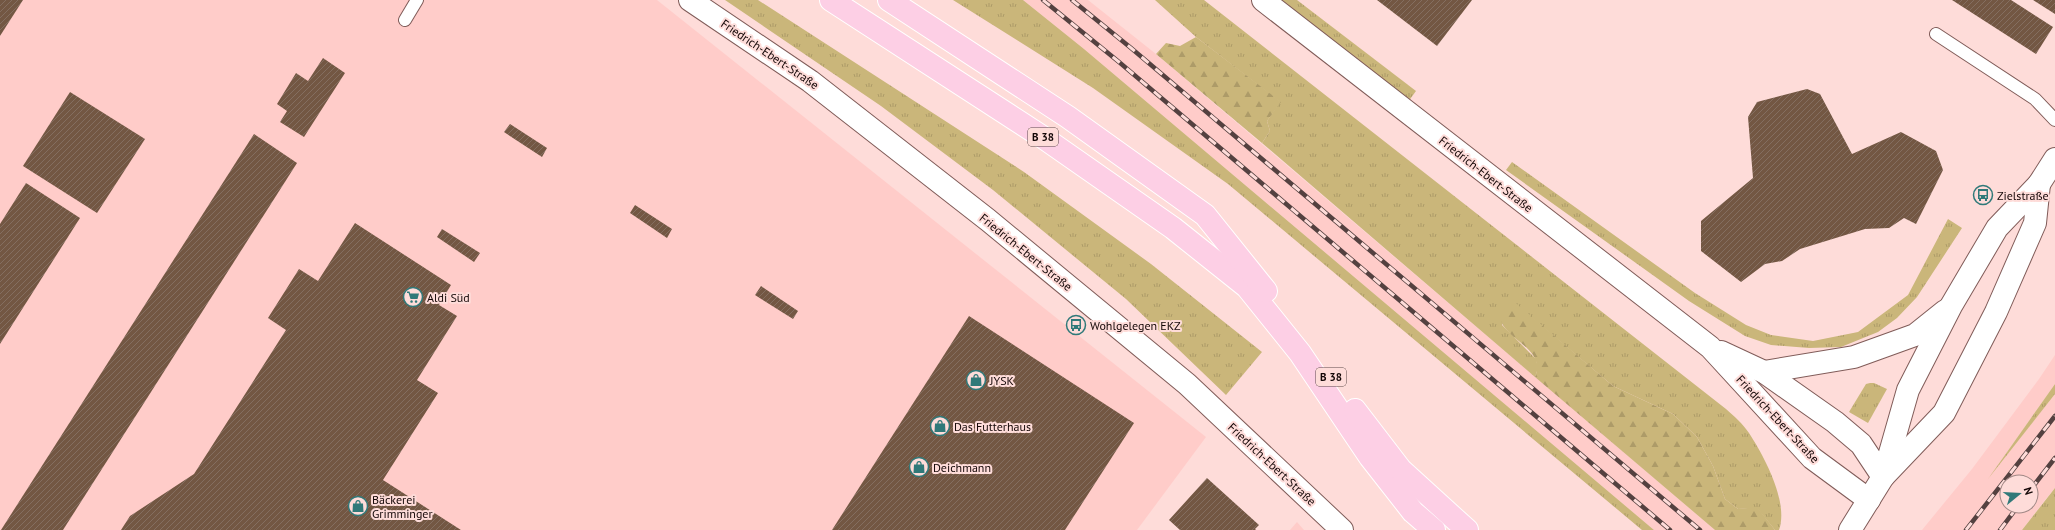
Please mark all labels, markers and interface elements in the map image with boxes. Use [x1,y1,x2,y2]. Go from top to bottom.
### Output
street label: Friedrich-Ebert-Straße [718,16,822,92]
road number: B 38 [1028,128,1058,146]
street label: Friedrich-Ebert-Straße [1436,133,1536,215]
bus stop icon: Zielstraße [1972,184,1994,206]
place label: Zielstraße [1997,188,2049,203]
street label: Friedrich-Ebert-Straße [977,210,1075,294]
supermarket icon: Aldi Süd [402,286,424,308]
place label: Aldi Süd [427,290,470,305]
bus stop icon: Wohlgelegen EKZ [1065,314,1087,336]
place label: Wohlgelegen EKZ [1090,318,1181,333]
road number: B 38 [1316,368,1346,386]
shop icon: JYSK [965,369,987,391]
street label: Friedrich-Ebert-Straße [1733,372,1823,466]
place label: JYSK [989,373,1014,388]
shop icon: Das Futterhaus [929,415,951,437]
place label: Das Futterhaus [954,419,1031,434]
street label: Friedrich-Ebert-Straße [1225,419,1319,509]
shop icon: Deichmann [908,456,930,478]
place label: Deichmann [933,460,991,475]
north arrow [1999,474,2039,514]
text: N [2021,485,2036,497]
place label: Bäckerei Grimminger [372,492,433,521]
shop icon: Bäckerei Grimminger [347,495,369,517]

